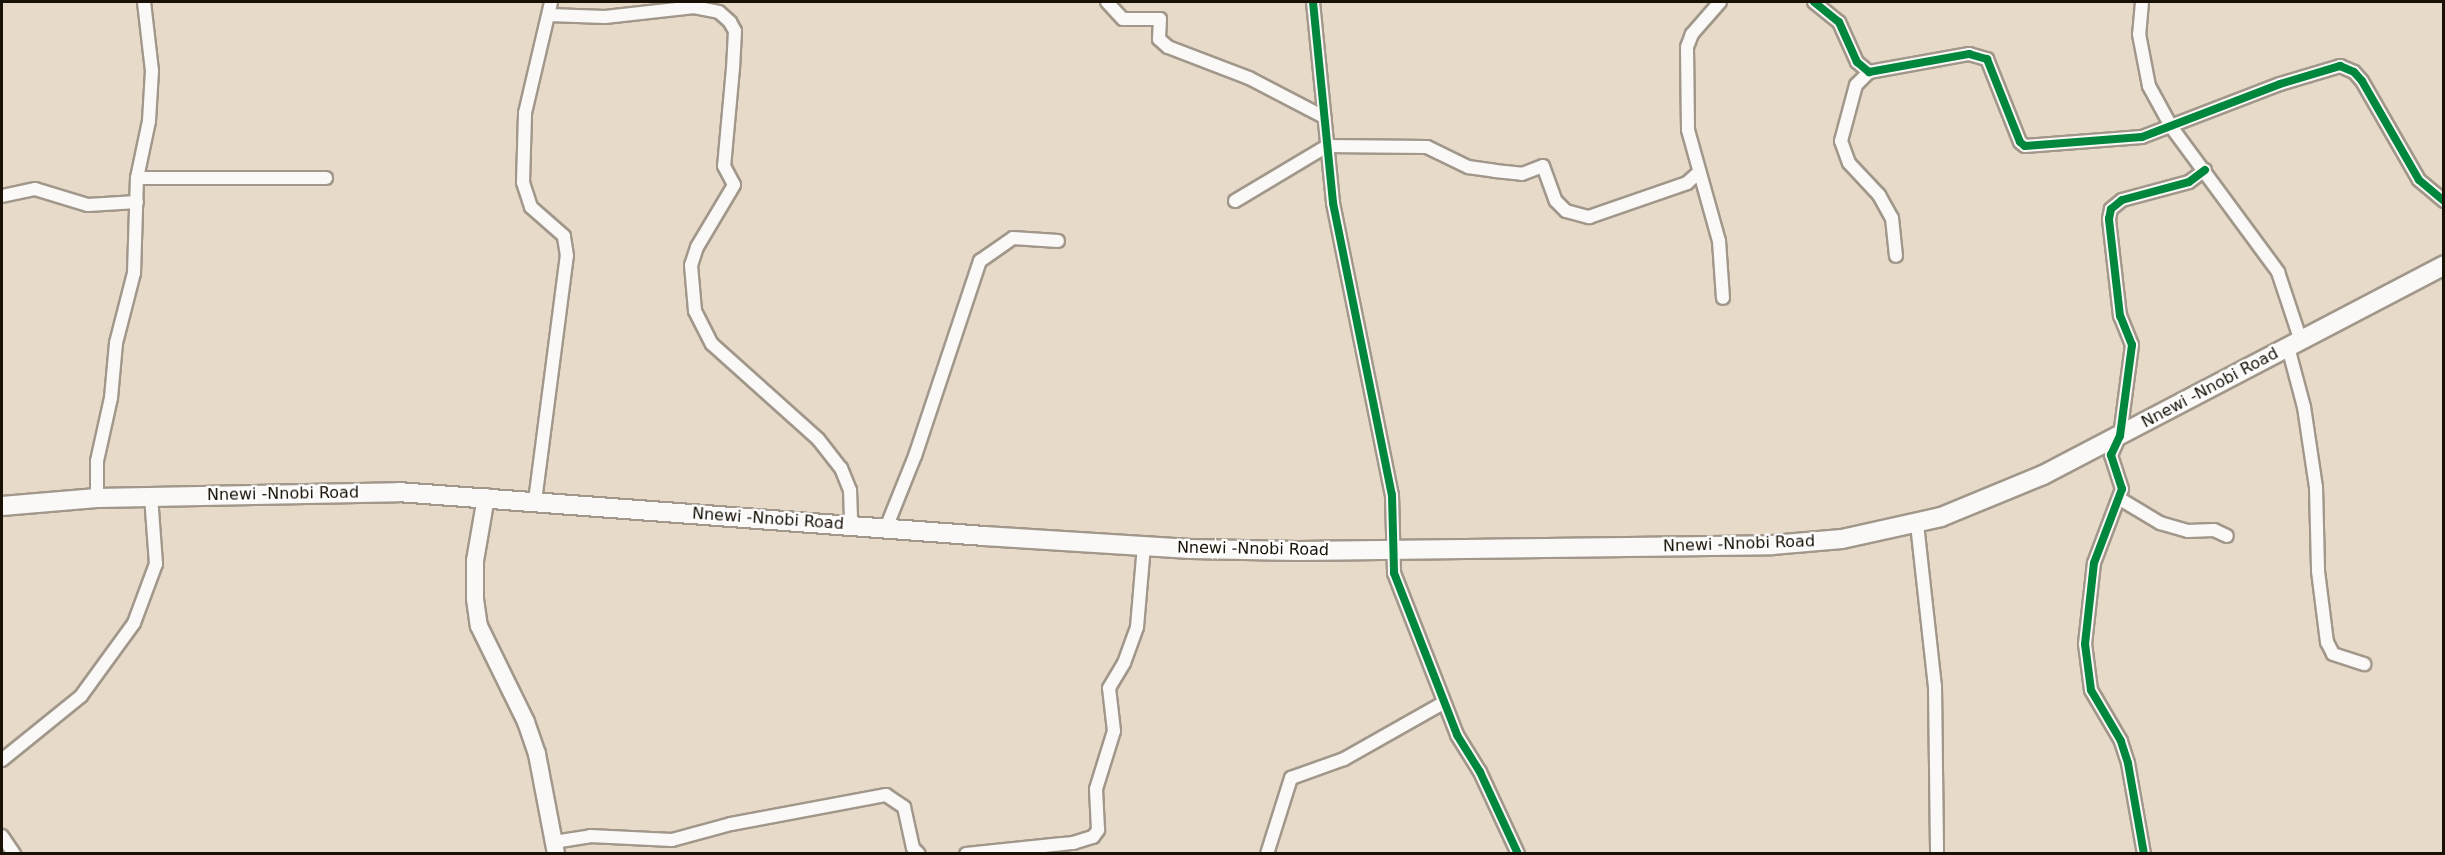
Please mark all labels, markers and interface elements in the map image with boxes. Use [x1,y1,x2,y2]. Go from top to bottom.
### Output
street label: Nnewi -Nnobi Road [2138,344,2282,432]
street label: Nnewi -Nnobi Road [207,483,359,505]
street label: Nnewi -Nnobi Road [691,504,845,534]
street label: Nnewi -Nnobi Road [1663,532,1815,556]
street label: Nnewi -Nnobi Road [1177,538,1329,560]

